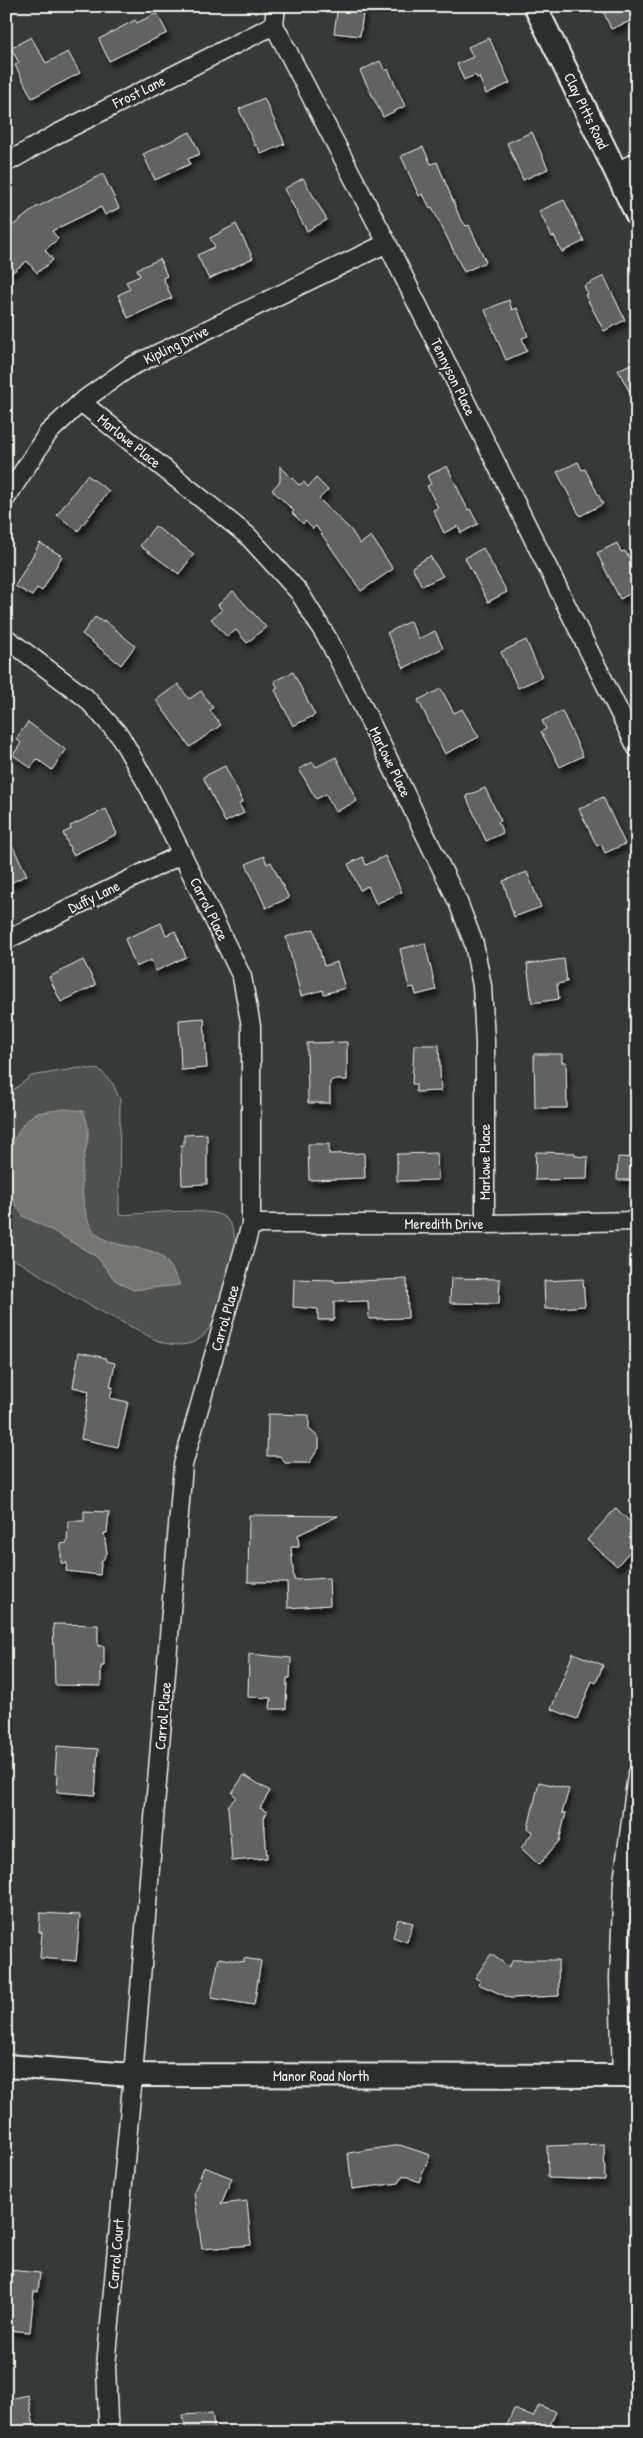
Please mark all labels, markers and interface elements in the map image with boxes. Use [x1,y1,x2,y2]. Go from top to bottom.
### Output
street label: Clay Pitts Road [559,69,614,153]
street label: Frost Lane [108,70,169,114]
street label: Kipling Drive [140,320,212,369]
street label: Tennyson Place [426,335,481,419]
street label: Marlowe Place [93,409,165,473]
street label: Marlowe Place [364,723,417,800]
street label: Carrol Place [185,874,234,944]
street label: Duffy Lane [64,875,123,918]
street label: Marlowe Place [474,1124,495,1200]
street label: Meredith Drive [405,1213,484,1234]
street label: Carrol Place [205,1282,244,1353]
street label: Carrol Place [149,1681,176,1751]
street label: Manor Road North [273,2065,369,2086]
street label: Carrol Court [102,2217,129,2290]

